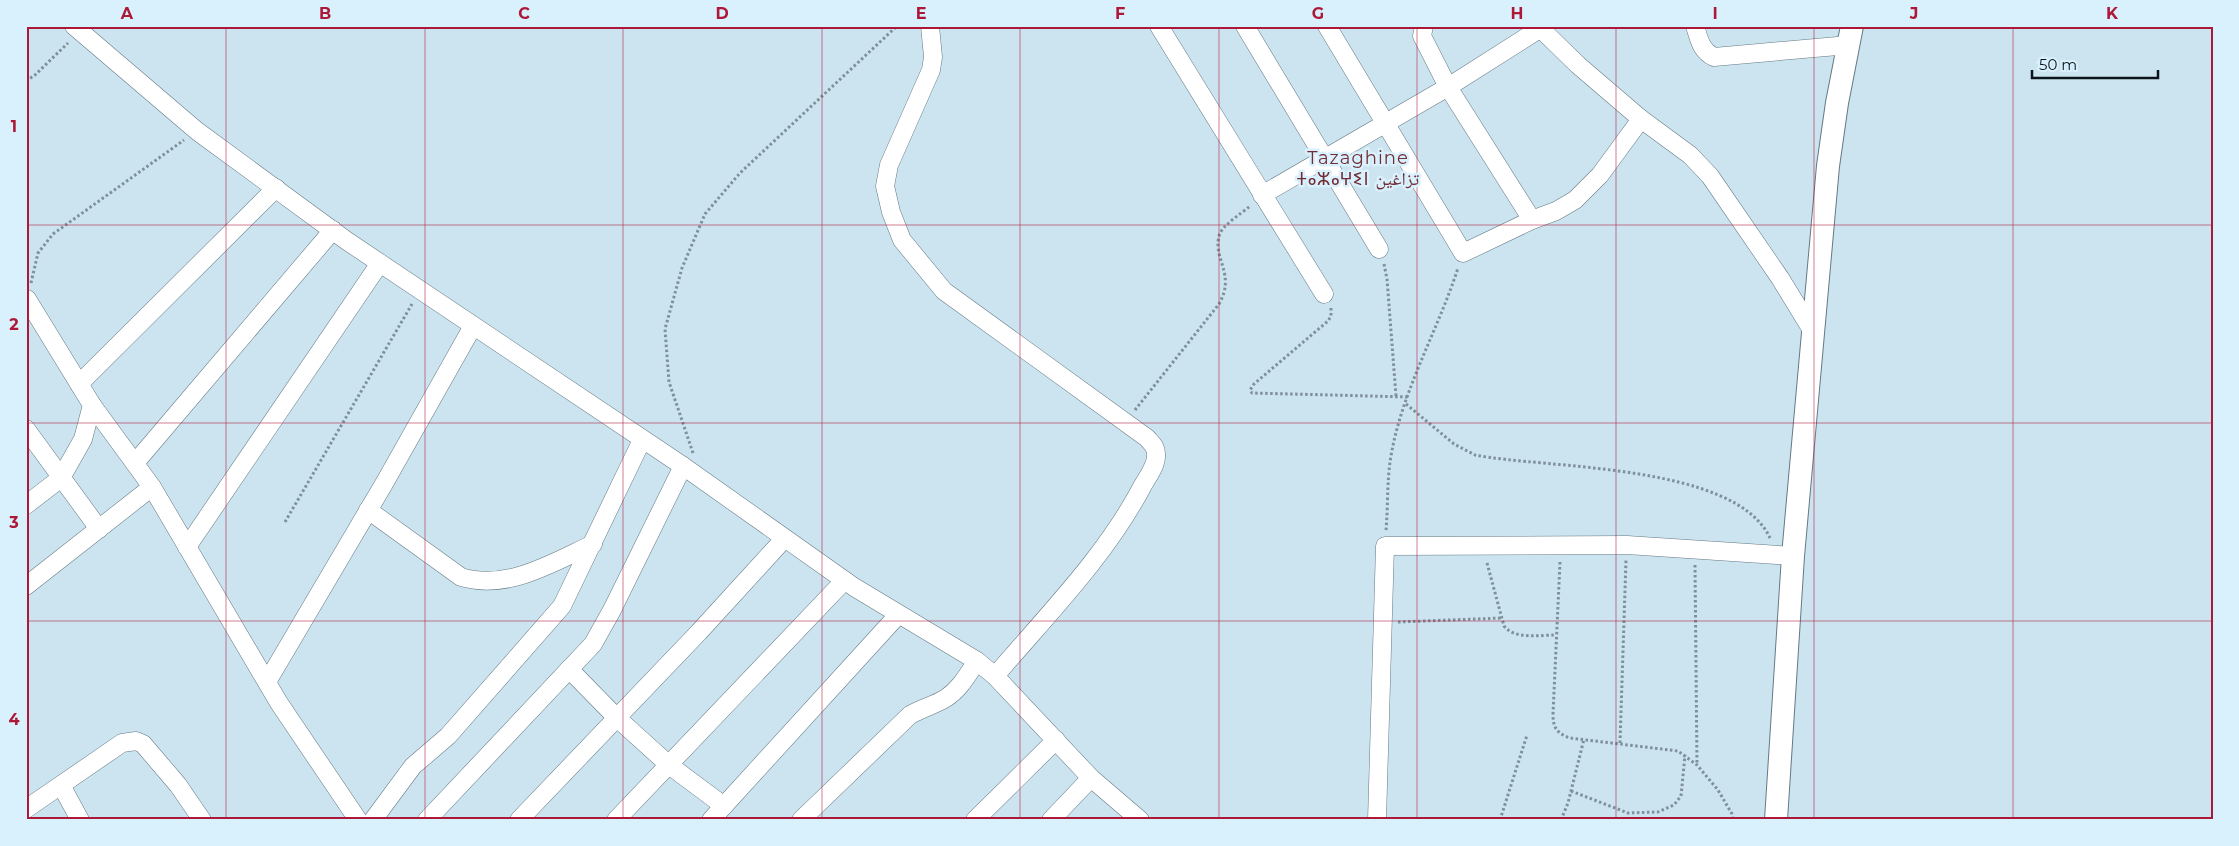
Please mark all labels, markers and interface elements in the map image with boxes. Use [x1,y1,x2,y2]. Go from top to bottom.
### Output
text: A [120,4,134,23]
text: B [319,4,331,23]
text: C [518,4,530,23]
text: D [715,4,729,23]
text: E [916,4,926,23]
text: F [1115,4,1125,23]
text: G [1312,4,1324,23]
text: H [1511,4,1523,23]
text: I [1712,4,1718,23]
text: J [1909,4,1918,23]
text: K [2106,4,2119,23]
scale bar [2032,48,2158,80]
text: 50 m [2039,55,2077,74]
text: 1 [11,117,17,136]
district label: Tazaghine ⵜⴰⵣⴰⵖⵉⵏ تزاغين [1297,147,1419,190]
text: 2 [9,315,19,334]
text: 3 [8,513,19,532]
text: 4 [8,710,20,729]

